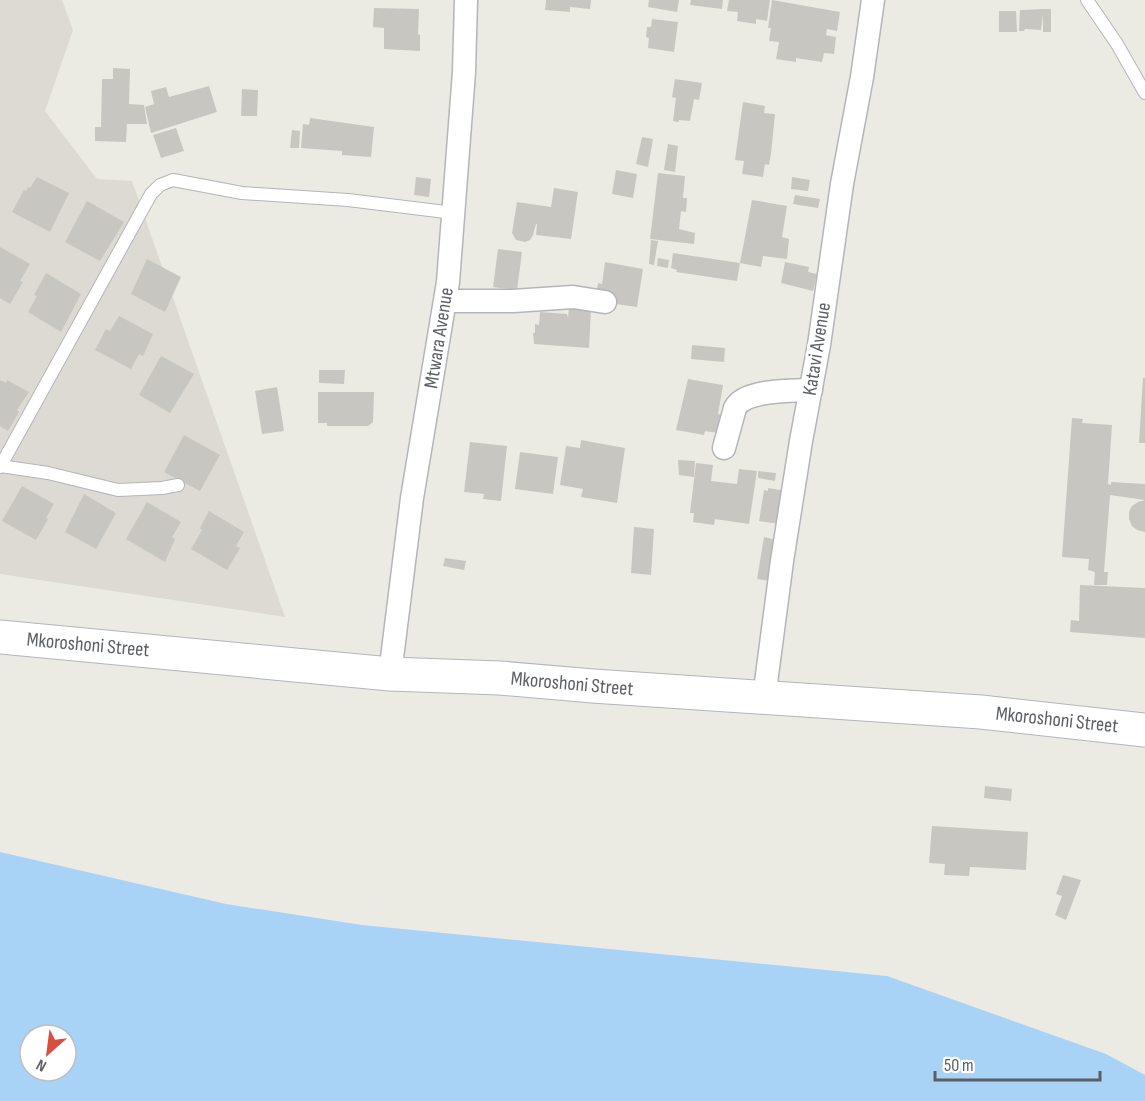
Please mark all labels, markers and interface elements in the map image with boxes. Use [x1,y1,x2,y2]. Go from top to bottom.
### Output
street label: Mtwara Avenue [419,286,459,390]
street label: Katavi Avenue [798,301,836,397]
street label: Mkoroshoni Street [26,628,150,662]
street label: Mkoroshoni Street [510,667,634,701]
street label: Mkoroshoni Street [995,702,1119,738]
north arrow [18,1023,78,1083]
scale bar [935,1044,1100,1082]
text: N [33,1055,50,1075]
text: 50 m [944,1055,974,1076]

